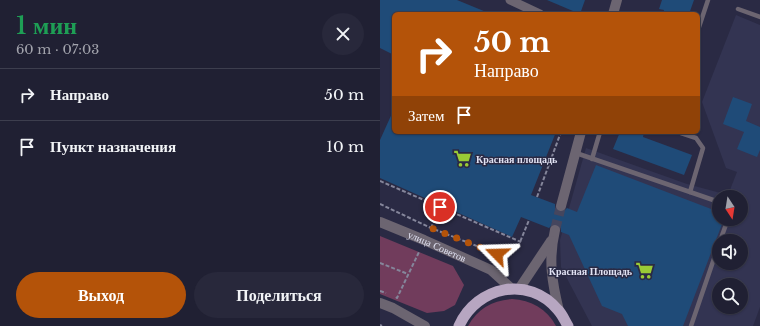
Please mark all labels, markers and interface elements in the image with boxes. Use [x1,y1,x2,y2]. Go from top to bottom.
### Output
text: 1 мин [16,11,77,40]
button: close [322,13,364,55]
text: 50 m [474,25,550,60]
icon: right [408,28,460,80]
text: 60 m · 07:03 [16,41,99,58]
text: Направо [474,60,539,82]
icon: right [16,84,38,106]
text: Направо [50,85,109,104]
text: 50 m [324,85,364,104]
icon: arrive [453,104,475,126]
text: Затем [408,106,445,125]
icon: arrive [16,136,38,158]
text: Пункт назначения [50,137,176,156]
text: 10 m [326,137,364,156]
supermarket icon: Красная площадь [453,149,473,169]
place label: Красная площадь [476,153,558,166]
pin [423,190,457,224]
north arrow [712,190,748,226]
map controls [712,190,748,314]
icon: arrive [429,196,451,218]
street label: улица Советов [406,228,468,265]
position arrow [476,233,518,275]
button: sound [712,234,748,270]
supermarket icon: Красная Площадь [635,261,655,281]
place label: Красная Площадь [549,265,633,278]
button: Выход [16,272,186,318]
button: Поделиться [194,272,364,318]
button: search [712,278,748,314]

